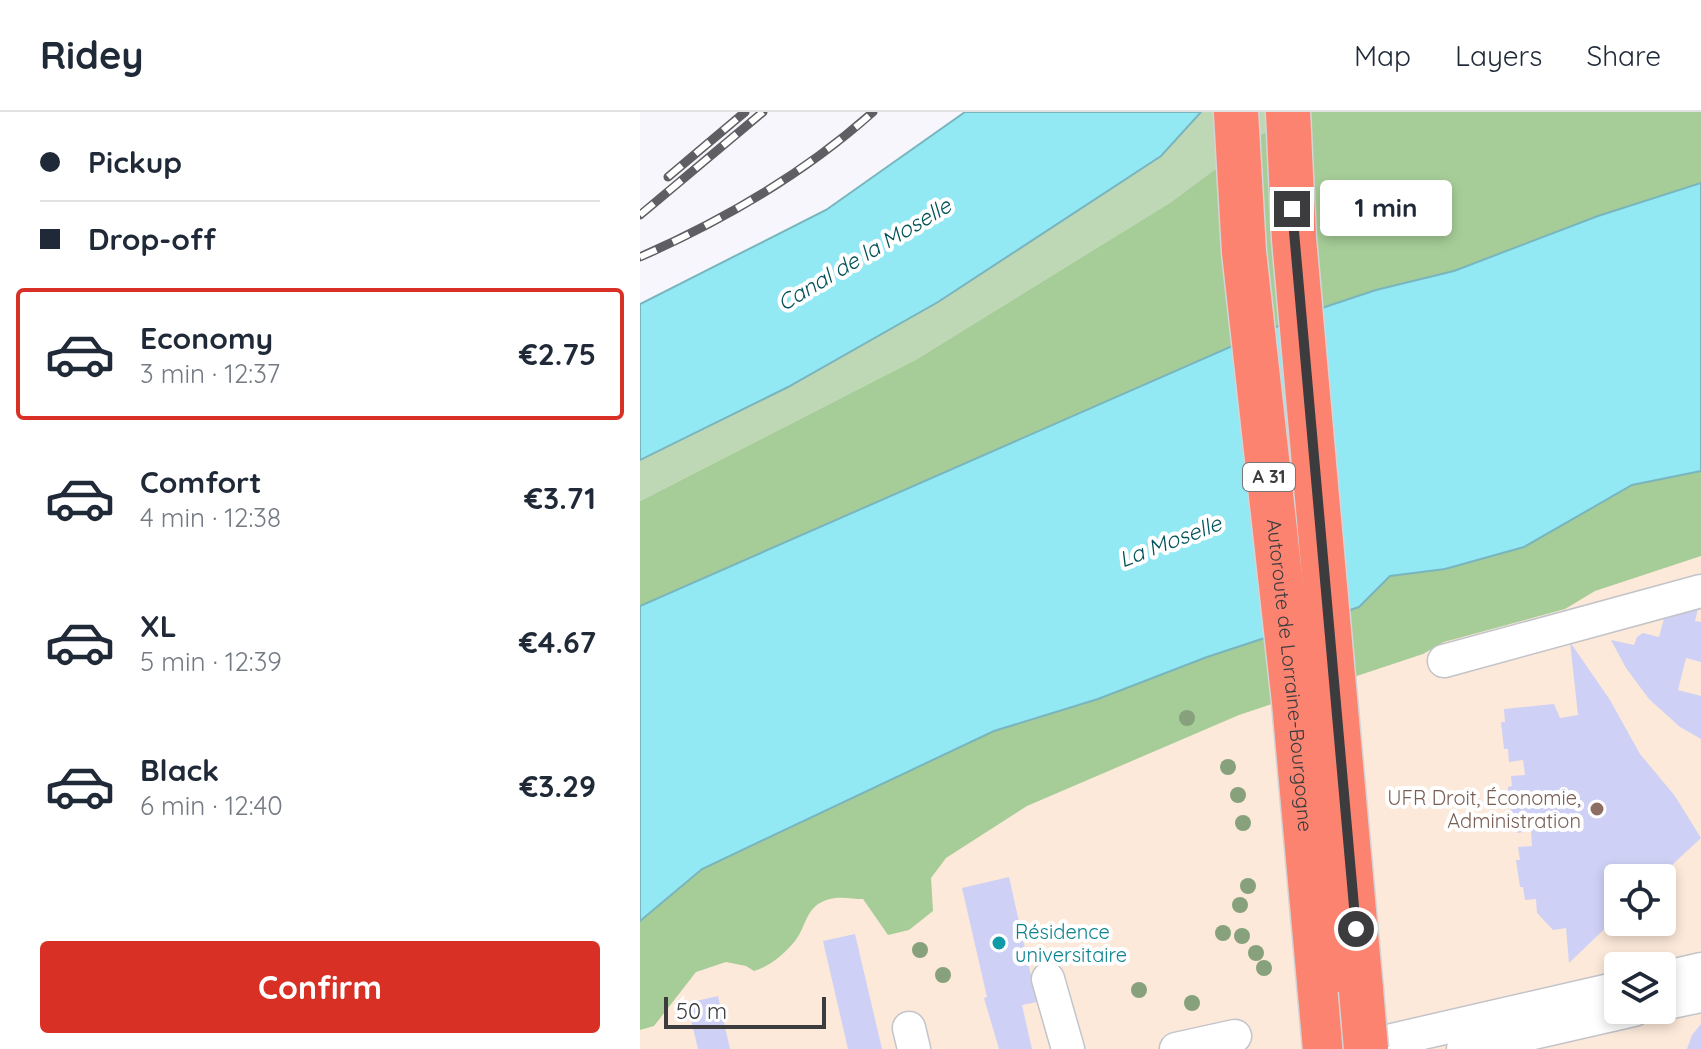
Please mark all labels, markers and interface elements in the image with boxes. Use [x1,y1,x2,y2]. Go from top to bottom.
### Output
text: Ridey [40,31,143,79]
text: Map [1354,38,1411,73]
text: Layers [1455,38,1542,73]
text: Share [1586,38,1661,73]
text: Pickup [88,143,182,181]
callout: 1 min [1320,181,1452,237]
water label: Canal de la Moselle [772,190,957,317]
route end [1274,191,1310,227]
text: 1 min [1355,191,1418,224]
text: Drop-off [88,220,216,258]
icon: car [44,318,116,390]
text: Economy [140,319,273,357]
text: €2.75 [519,335,596,373]
text: 3 min · 12:37 [140,357,280,390]
icon: car [44,462,116,534]
text: Comfort [140,463,261,501]
road number: A 31 [1243,463,1295,491]
text: €3.71 [524,479,596,517]
text: 4 min · 12:38 [140,501,281,534]
water label: La Moselle [1115,508,1227,573]
street label: Autoroute de Lorraine-Bourgogne [1262,517,1319,833]
icon: car [44,606,116,678]
text: XL [140,607,177,645]
text: €4.67 [519,623,596,661]
text: 5 min · 12:39 [140,645,282,678]
icon: car [44,750,116,822]
text: Black [140,751,219,789]
text: €3.29 [520,767,596,805]
place label: UFR Droit, Économie, Administration [1387,785,1581,833]
text: 6 min · 12:40 [140,789,283,822]
marker: UFR Droit, Économie, Administration [1588,800,1606,818]
map controls [1604,864,1676,1024]
button: locate [1604,864,1676,936]
route start [1338,911,1374,947]
place label: Résidence universitaire [1015,919,1127,967]
marker: Résidence universitaire [990,934,1008,952]
button: Confirm [40,941,600,1033]
button: layers [1604,952,1676,1024]
scale bar [664,993,826,1029]
text: 50 m [676,997,727,1025]

